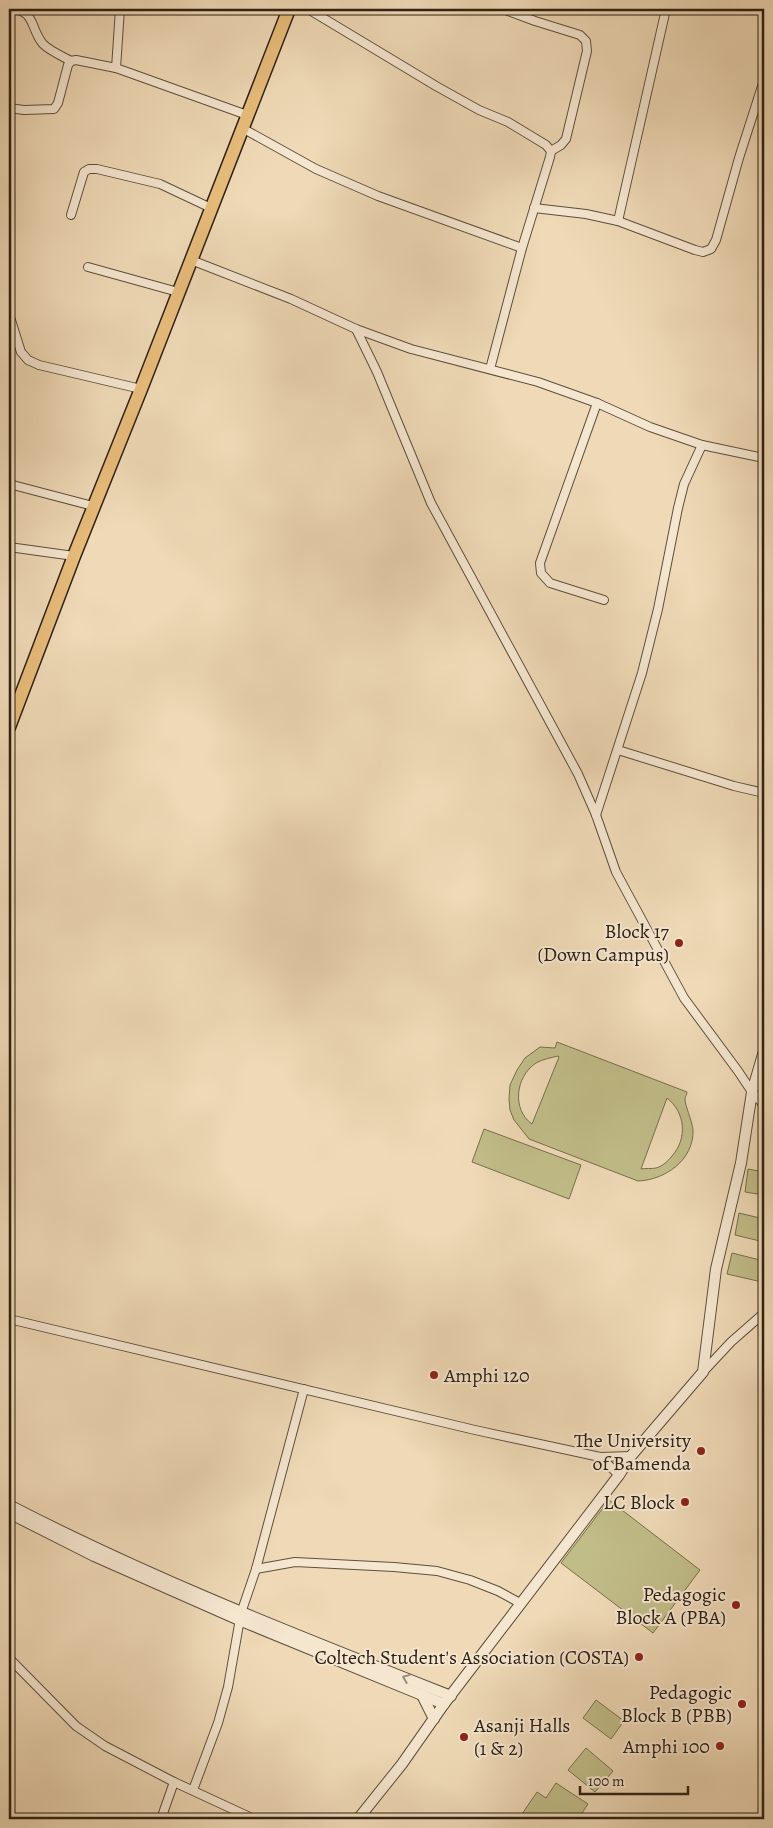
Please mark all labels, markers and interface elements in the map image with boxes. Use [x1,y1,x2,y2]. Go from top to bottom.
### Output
place label: Block 17 (Down Campus) [537,918,670,968]
marker: Block 17 (Down Campus) [673,937,685,949]
place label: Amphi 120 [443,1362,530,1389]
marker: Amphi 120 [428,1369,440,1381]
place label: The University of Bamenda [574,1427,692,1477]
marker: The University of Bamenda [695,1445,707,1457]
place label: LC Block [603,1489,675,1516]
marker: LC Block [679,1496,691,1508]
place label: Pedagogic Block A (PBA) [616,1581,726,1631]
marker: Pedagogic Block A (PBA) [730,1599,742,1611]
place label: Coltech Student's Association (COSTA) [314,1644,629,1671]
marker: Coltech Student's Association (COSTA) [633,1651,645,1663]
one-way arrow [402,1674,410,1684]
place label: Pedagogic Block B (PBB) [621,1679,732,1729]
marker: Pedagogic Block B (PBB) [736,1698,748,1710]
place label: Asanji Halls (1 & 2) [473,1712,570,1762]
marker: Asanji Halls (1 & 2) [458,1731,470,1743]
place label: Amphi 100 [622,1733,710,1760]
marker: Amphi 100 [714,1740,726,1752]
scale bar [580,1763,688,1795]
text: 100 m [588,1771,625,1791]

